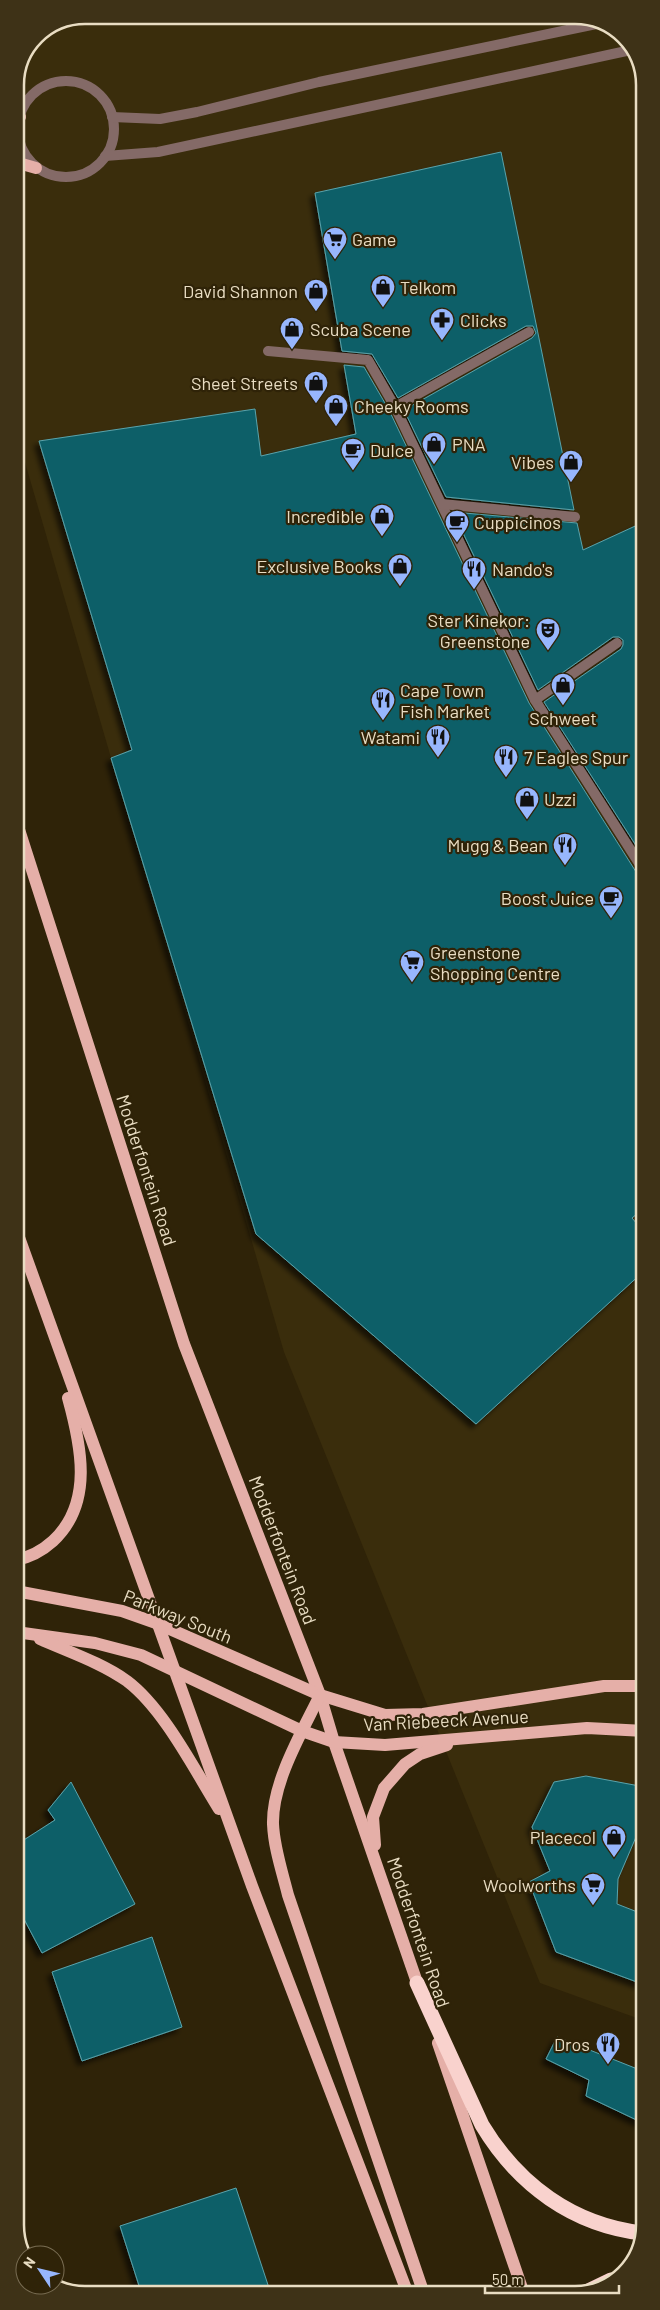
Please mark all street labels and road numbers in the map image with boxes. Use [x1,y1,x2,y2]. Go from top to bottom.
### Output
street label: Modderfontein Road [112,1092,182,1248]
street label: Modderfontein Road [245,1473,321,1627]
street label: Parkway South [120,1584,236,1648]
street label: Van Riebeeck Avenue [363,1705,529,1735]
street label: Modderfontein Road [383,1854,455,2010]

